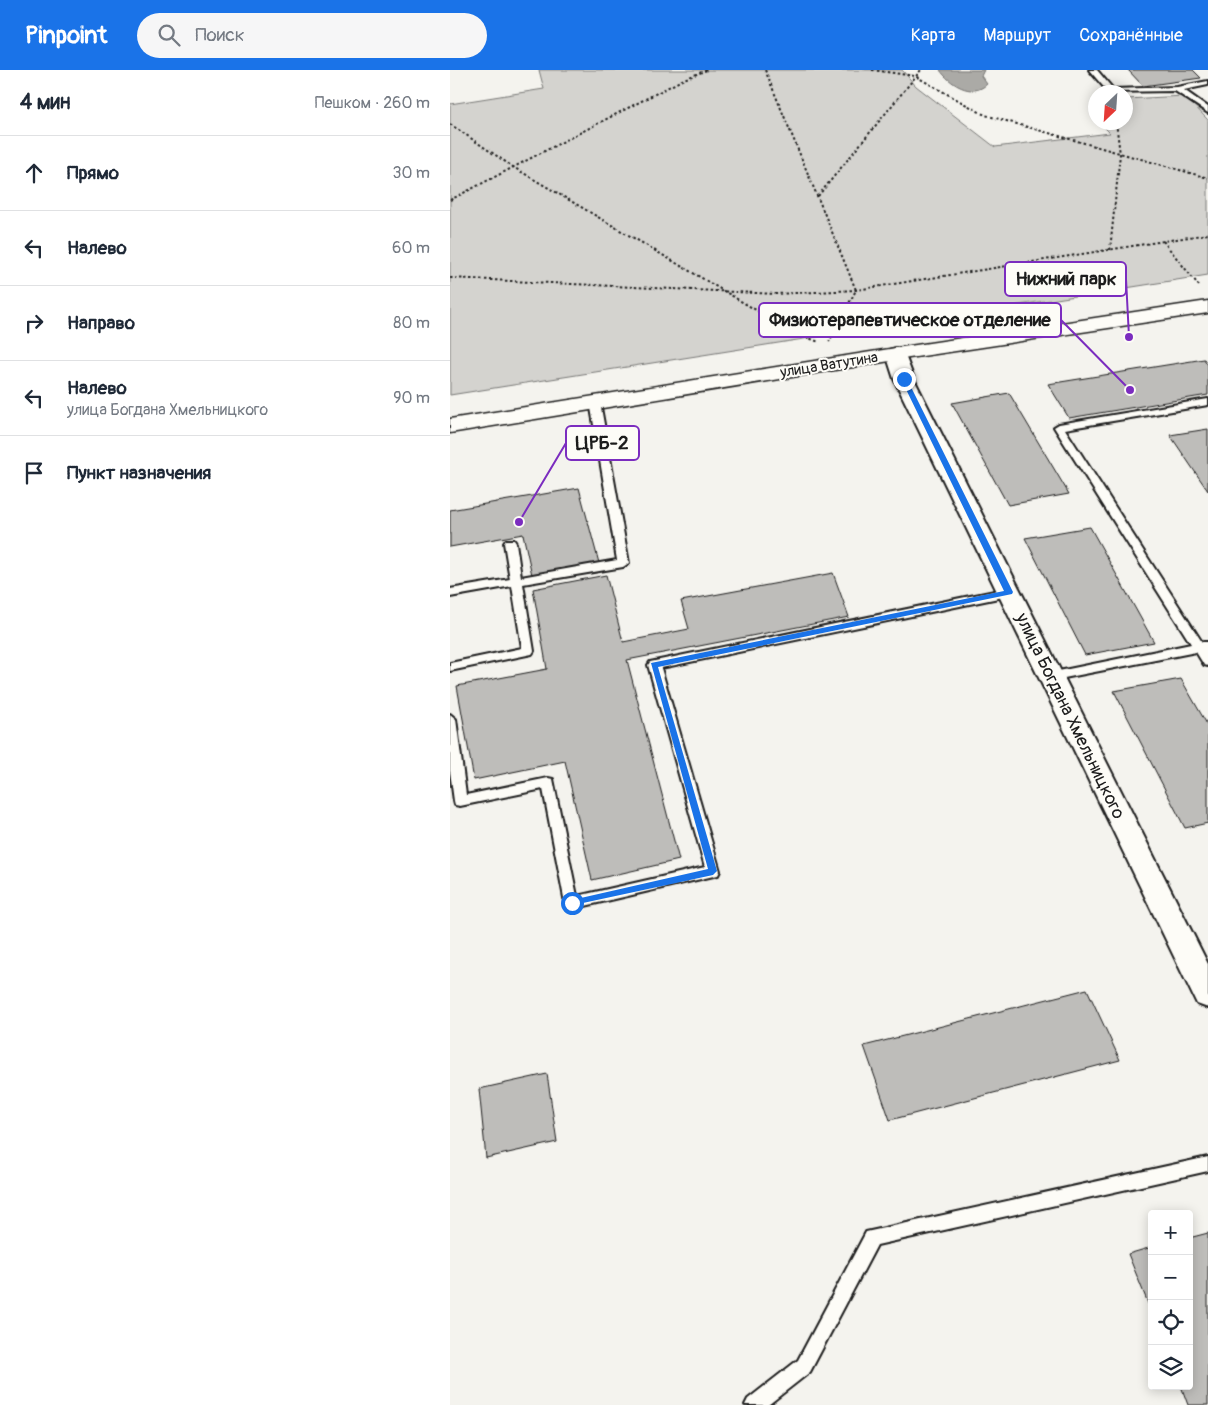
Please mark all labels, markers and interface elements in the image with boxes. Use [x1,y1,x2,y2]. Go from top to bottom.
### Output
search box [137,13,487,58]
text: Pinpoint [25,21,107,50]
icon: search [155,21,183,49]
text: Поиск [195,23,245,47]
text: Карта [911,24,955,47]
text: Маршрут [983,24,1051,47]
text: Сохранённые [1079,24,1183,47]
north arrow [1088,85,1133,130]
text: 4 мин [20,89,70,116]
text: Пешком · 260 m [315,93,430,113]
icon: ahead [20,159,48,187]
text: Прямо [67,161,119,185]
text: 30 m [392,163,430,183]
icon: left [20,234,48,262]
text: Налево [67,236,127,260]
text: 60 m [392,238,430,258]
callout: Нижний парк [1005,262,1126,296]
text: Нижний парк [1015,267,1117,291]
callout: Физиотерапевтическое отделение [759,303,1061,337]
text: Физиотерапевтическое отделение [768,308,1051,332]
icon: right [20,309,48,337]
text: Направо [67,311,135,335]
text: 80 m [393,313,430,333]
street label: улица Ватутина [778,348,879,382]
route end [893,368,916,391]
text: Налево [67,376,127,400]
icon: left [20,384,48,412]
text: 90 m [393,388,430,408]
text: улица Богдана Хмельницкого [67,400,268,420]
callout: ЦРБ-2 [566,426,639,460]
text: ЦРБ-2 [575,431,629,455]
icon: arrive [20,459,48,487]
text: Пункт назначения [67,461,211,485]
street label: улица Богдана Хмельницкого [1010,608,1130,823]
route start [561,892,584,915]
map controls [1148,1210,1193,1390]
button: + [1148,1210,1193,1255]
button: − [1148,1255,1193,1300]
button: locate [1148,1300,1193,1345]
button: layers [1148,1345,1193,1390]

